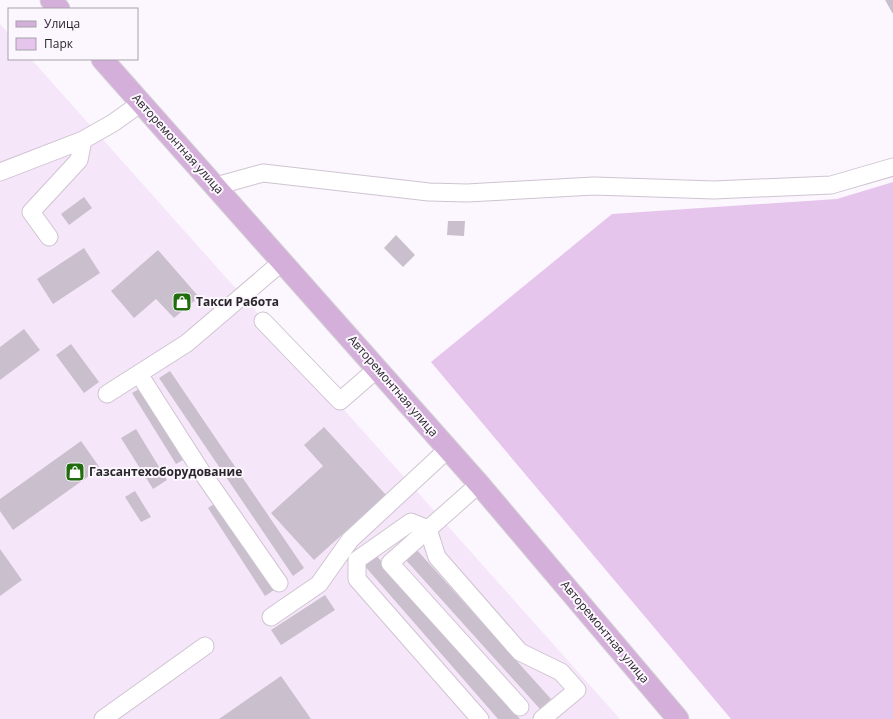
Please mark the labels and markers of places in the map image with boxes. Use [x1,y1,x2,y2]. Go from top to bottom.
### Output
shop icon: Такси Работа [171,291,193,313]
place label: Такси Работа [196,293,279,310]
shop icon: Газсантехоборудование [64,461,86,483]
place label: Газсантехоборудование [89,463,242,480]

